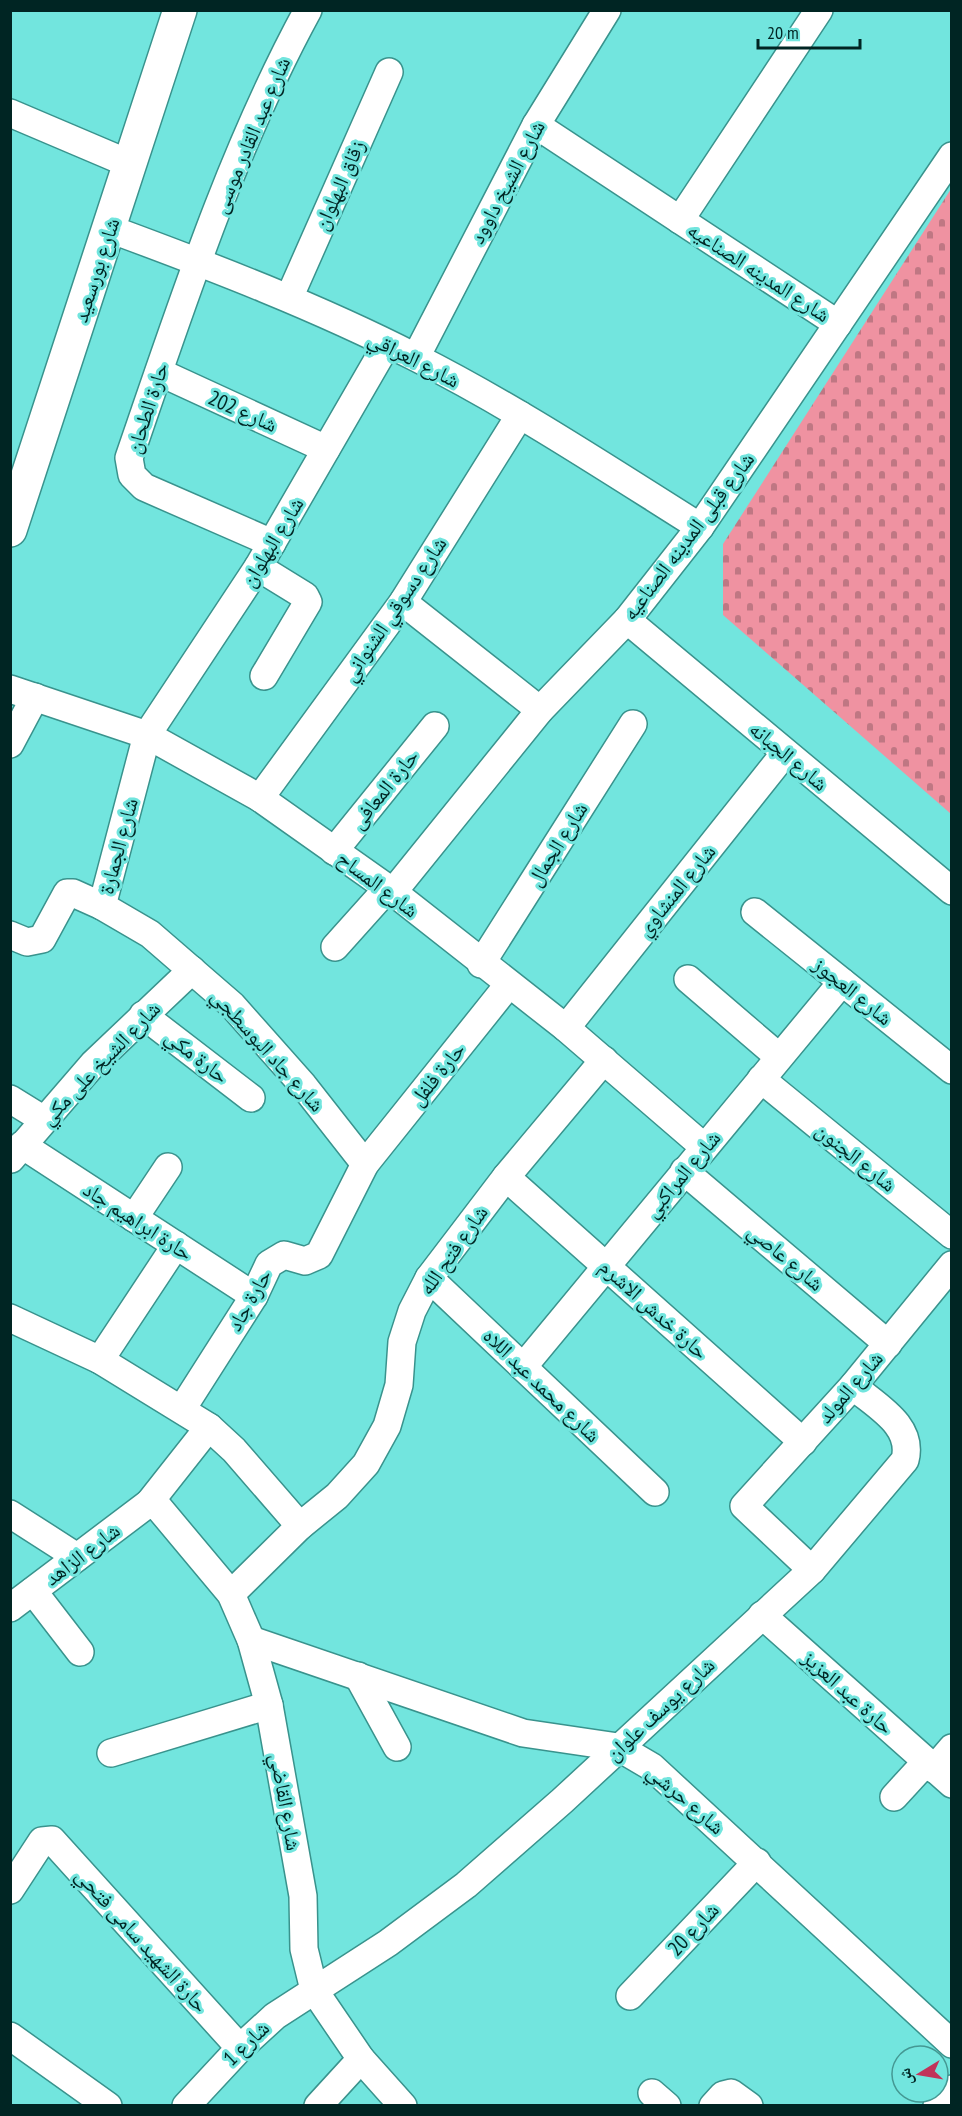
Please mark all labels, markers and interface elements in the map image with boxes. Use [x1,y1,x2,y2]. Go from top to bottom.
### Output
scale bar [758,12,860,50]
text: 20 m [767,21,799,44]
street label: شارع عبد القادر موسى [206,53,296,217]
street label: شارع الشيخ داوود [463,116,551,248]
street label: زقاق البهلوان [307,136,371,234]
street label: شارع بورسعيد [66,214,126,326]
street label: شارع المدينه الصناعيه [683,216,835,328]
street label: شارع العراقي [362,324,464,397]
street label: حارة الطحان [120,359,174,457]
street label: شارع 202 [204,384,282,438]
street label: شارع قبلى المدينه الصناعيه [616,447,760,625]
street label: شارع البهلوان [235,492,309,592]
street label: شارع دسوقي الشنواني [336,531,455,688]
street label: شارع الجبانه [744,715,834,797]
street label: حارة المعافى [344,744,424,834]
street label: شارع الجمارة [92,795,144,897]
street label: شارع الجمال [521,797,593,891]
street label: شارع المنشاوي [631,839,724,944]
street label: شارع المساح [332,845,424,923]
street label: شارع العجوز [807,950,898,1031]
street label: شارع جاد البوسطجي [203,983,331,1120]
street label: شارع الشيخ على مكي [34,995,168,1133]
street label: حارة مكي [158,1023,234,1092]
street label: حارة فلفل [403,1037,471,1111]
street label: شارع الجنون [810,1116,902,1198]
street label: شارع المراكبي [638,1125,729,1225]
street label: حارة ابراهيم جاد [78,1176,198,1267]
street label: شارع فتح الله [412,1200,494,1300]
street label: شارع عاصي [740,1217,830,1299]
street label: حارة خدش الاشرم [593,1253,714,1366]
street label: حارة جاد [221,1264,277,1336]
street label: شارع محمد عبد اللاه [478,1322,606,1448]
street label: شارع المولد [811,1345,889,1429]
street label: شارع الزاهد [39,1517,125,1591]
street label: حارة عبد العزيز [796,1643,899,1740]
street label: شارع يوسف علوان [600,1651,720,1767]
street label: شارع القاضي [261,1751,308,1853]
street label: شارع حرشي [639,1758,731,1843]
street label: حارة الشهيد سامى فتحي [67,1862,214,2020]
street label: شارع 20 [662,1897,724,1961]
street label: شارع 1 [217,2015,275,2071]
north arrow [890,2044,950,2104]
text: ش [894,2067,917,2087]

